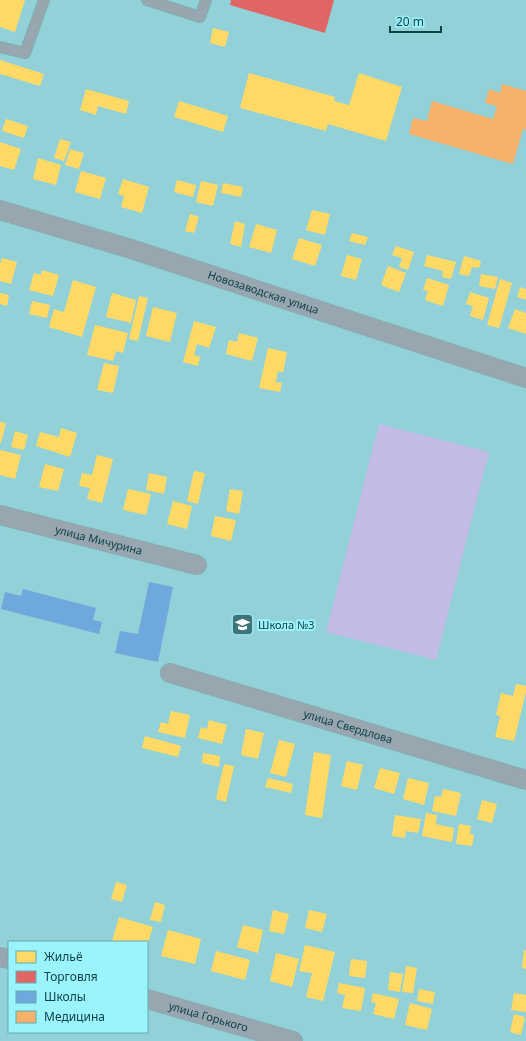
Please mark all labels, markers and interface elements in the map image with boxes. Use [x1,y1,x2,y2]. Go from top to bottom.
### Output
scale bar [390,8,441,34]
text: 20 m [396,13,424,30]
street label: Новозаводская улица [206,267,321,317]
street label: улица Мичурина [54,521,144,558]
school or university icon: Школа №3 [229,612,255,638]
place label: Школа №3 [258,617,315,632]
street label: улица Свердлова [302,706,395,747]
legend [8,941,148,1033]
text: Жильё [44,948,83,965]
text: Торговля [44,968,98,985]
text: Школы [44,988,86,1005]
street label: улица Горького [167,998,250,1035]
text: Медицина [44,1008,105,1025]

